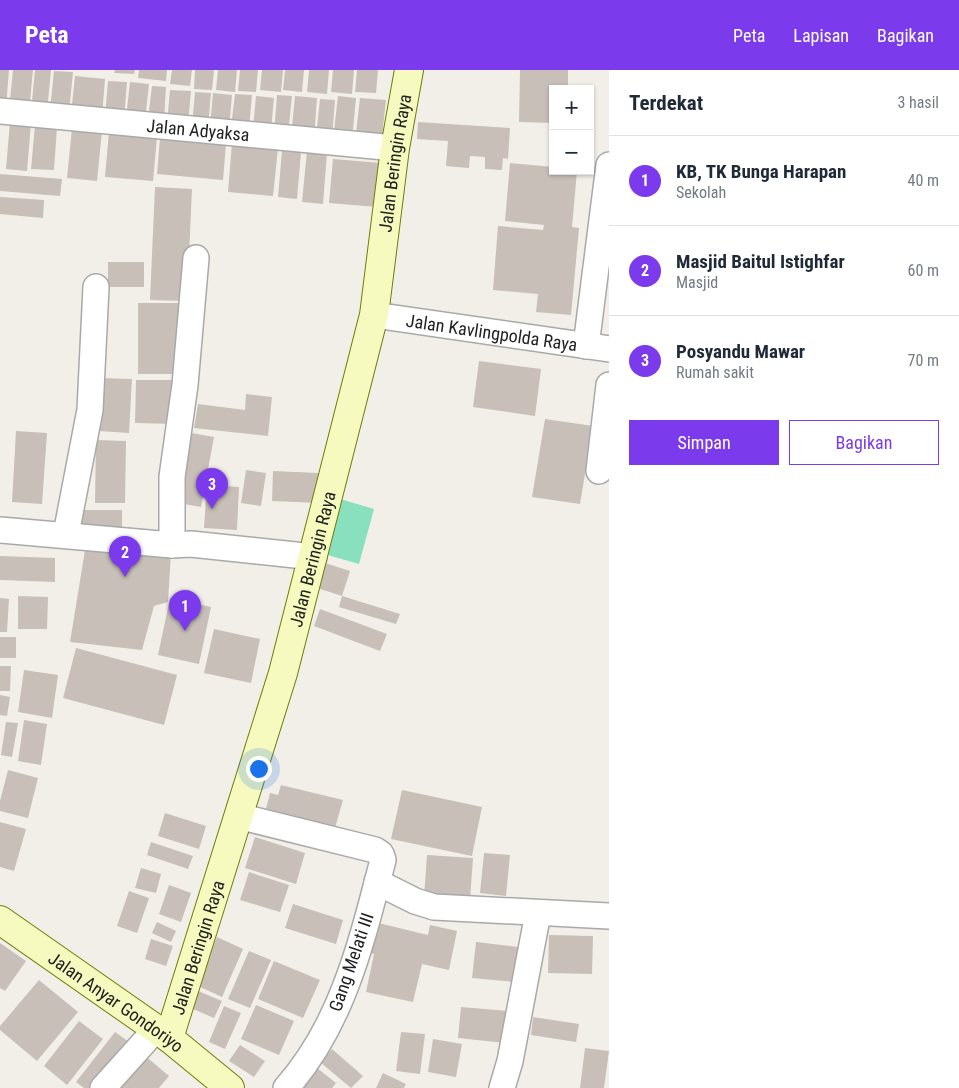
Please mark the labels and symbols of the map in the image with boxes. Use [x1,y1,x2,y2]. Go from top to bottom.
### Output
street label: Jalan Beringin Raya [374,92,415,233]
street label: Jalan Adyaksa [146,114,251,145]
street label: Jalan Kavlingpolda Raya [405,309,579,355]
pin: 3 [196,468,228,509]
street label: Jalan Beringin Raya [285,489,339,629]
pin: 2 [109,536,141,577]
pin: 1 [169,590,201,631]
your location [246,756,272,782]
street label: Jalan Beringin Raya [167,878,228,1017]
street label: Gang Melati III [324,910,378,1014]
street label: Jalan Anyar Gondoriyo [45,947,188,1056]

